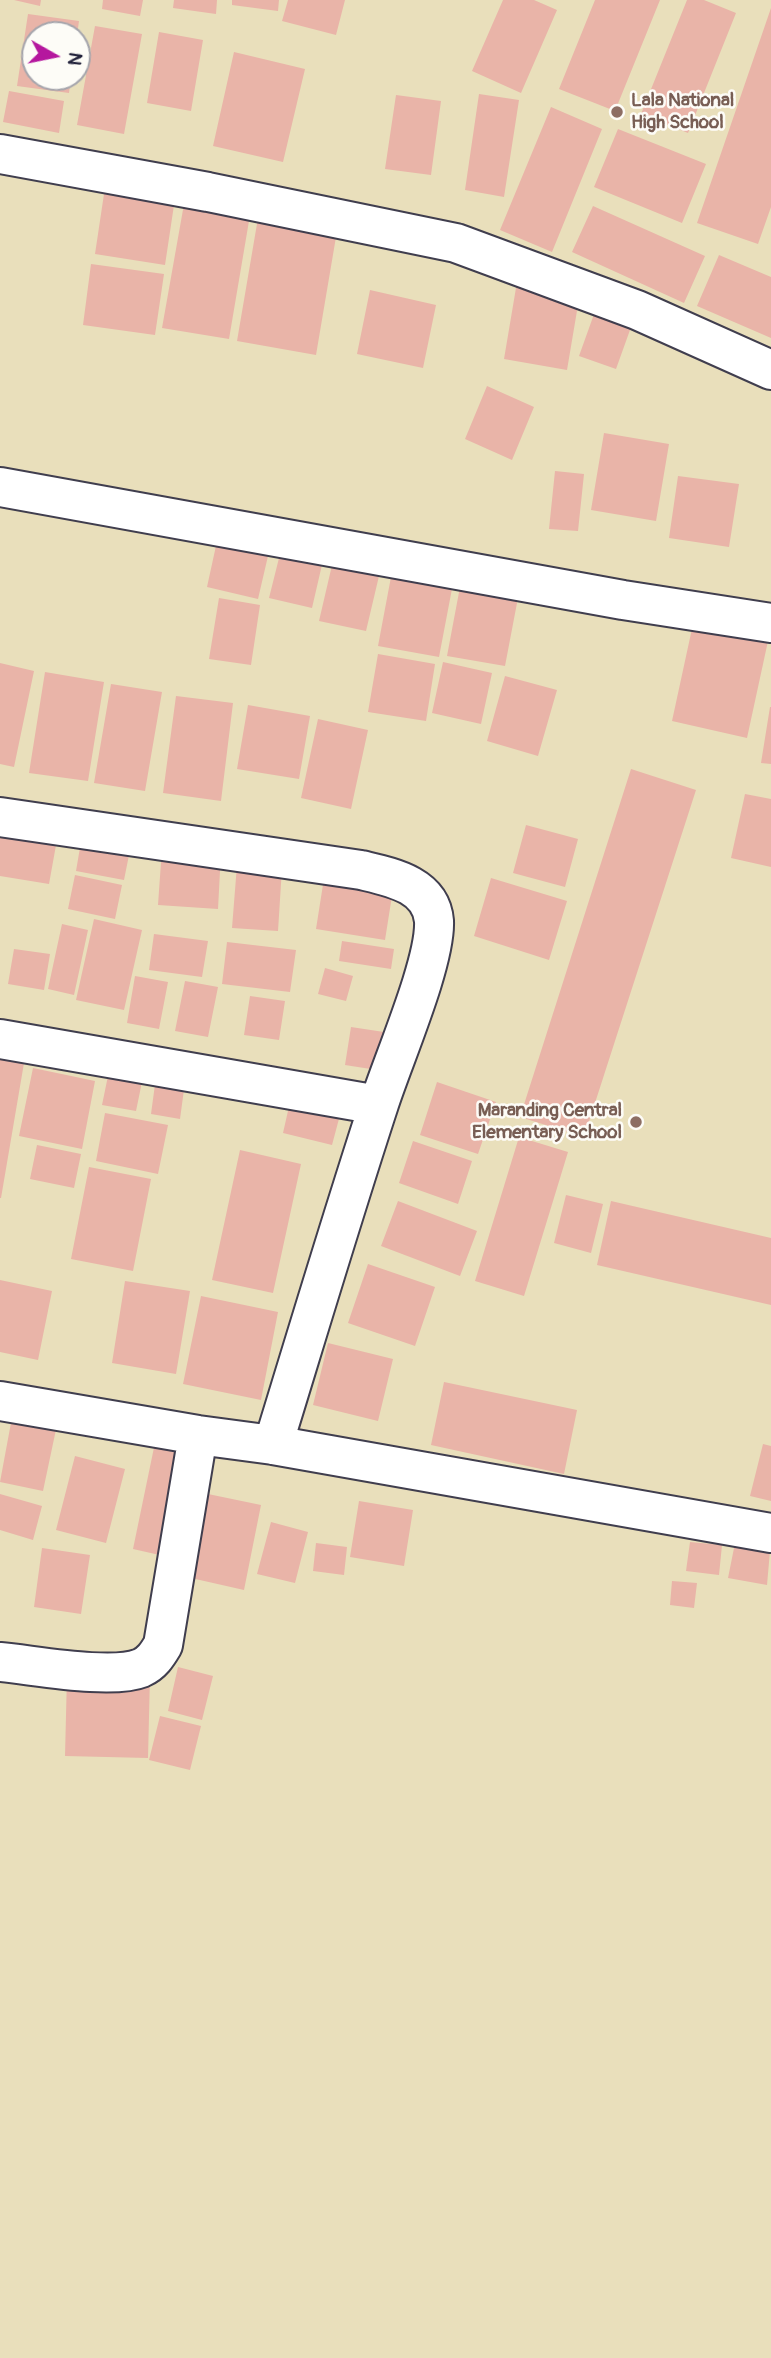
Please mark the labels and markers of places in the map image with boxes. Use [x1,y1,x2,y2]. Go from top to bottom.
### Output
place label: Lala National High School [631,90,734,134]
marker: Lala National High School [609,104,625,120]
place label: Maranding Central Elementary School [472,1100,622,1144]
marker: Maranding Central Elementary School [628,1114,644,1130]

